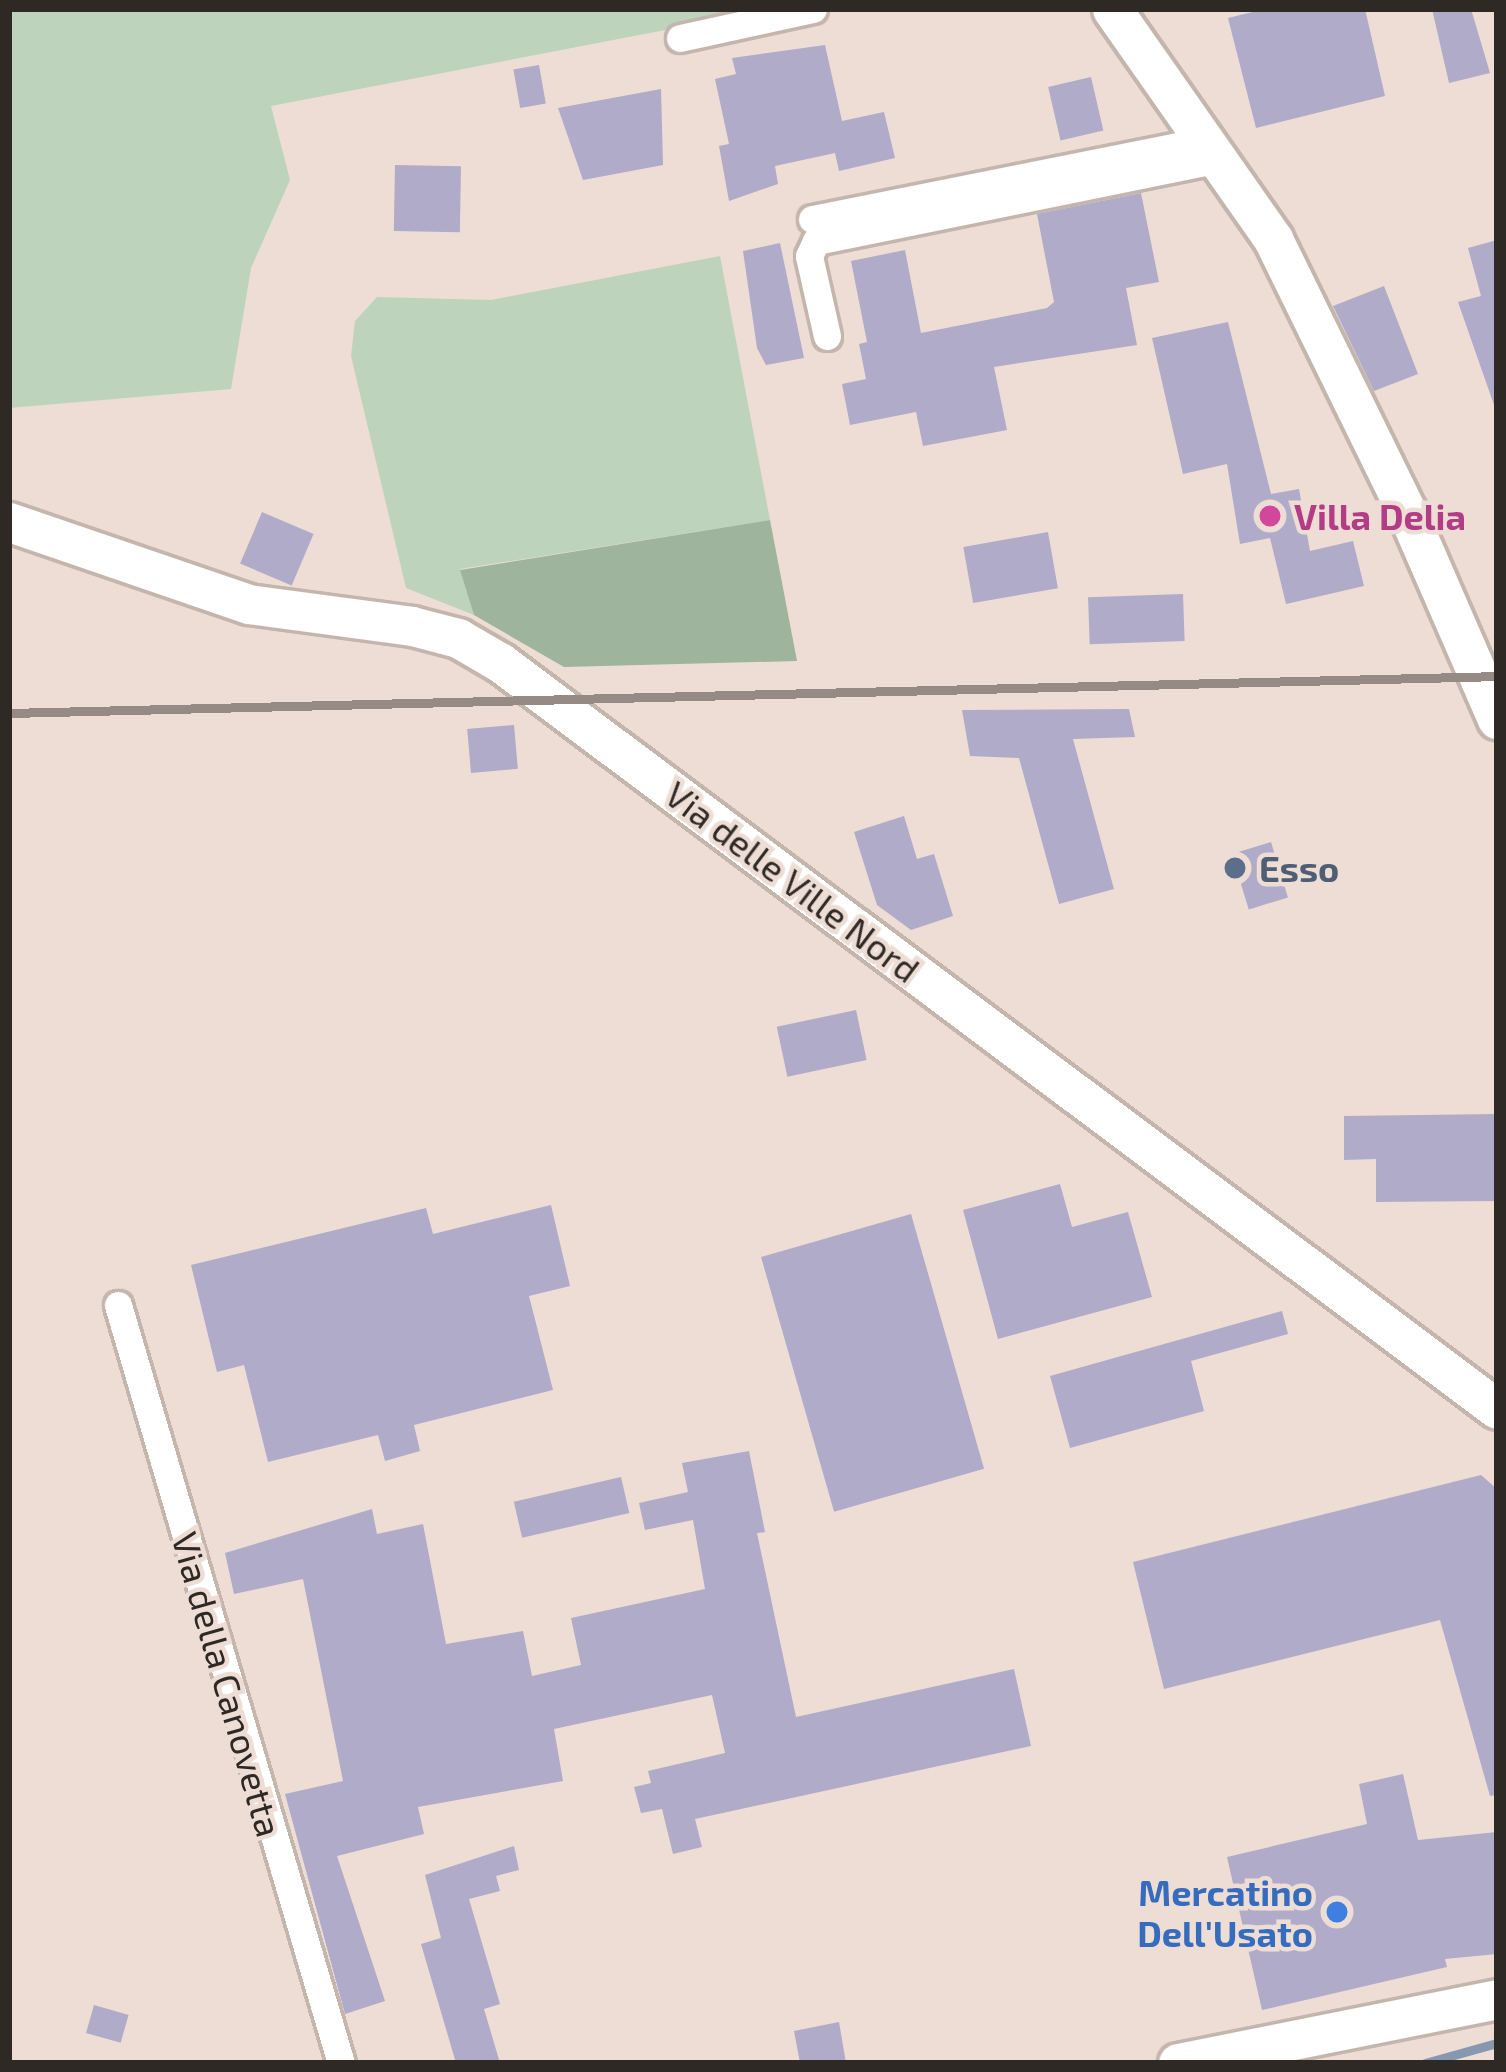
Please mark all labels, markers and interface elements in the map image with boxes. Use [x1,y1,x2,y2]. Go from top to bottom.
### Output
place label: Villa Delia [1294,494,1466,538]
marker: Villa Delia [1257,503,1283,529]
street label: Via delle Ville Nord [657,771,929,991]
place label: Esso [1259,846,1339,890]
marker: Esso [1222,855,1248,881]
street label: Via della Canovetta [164,1527,292,1841]
place label: Mercatino Dell'Usato [1137,1869,1313,1954]
marker: Mercatino Dell'Usato [1324,1899,1350,1925]

